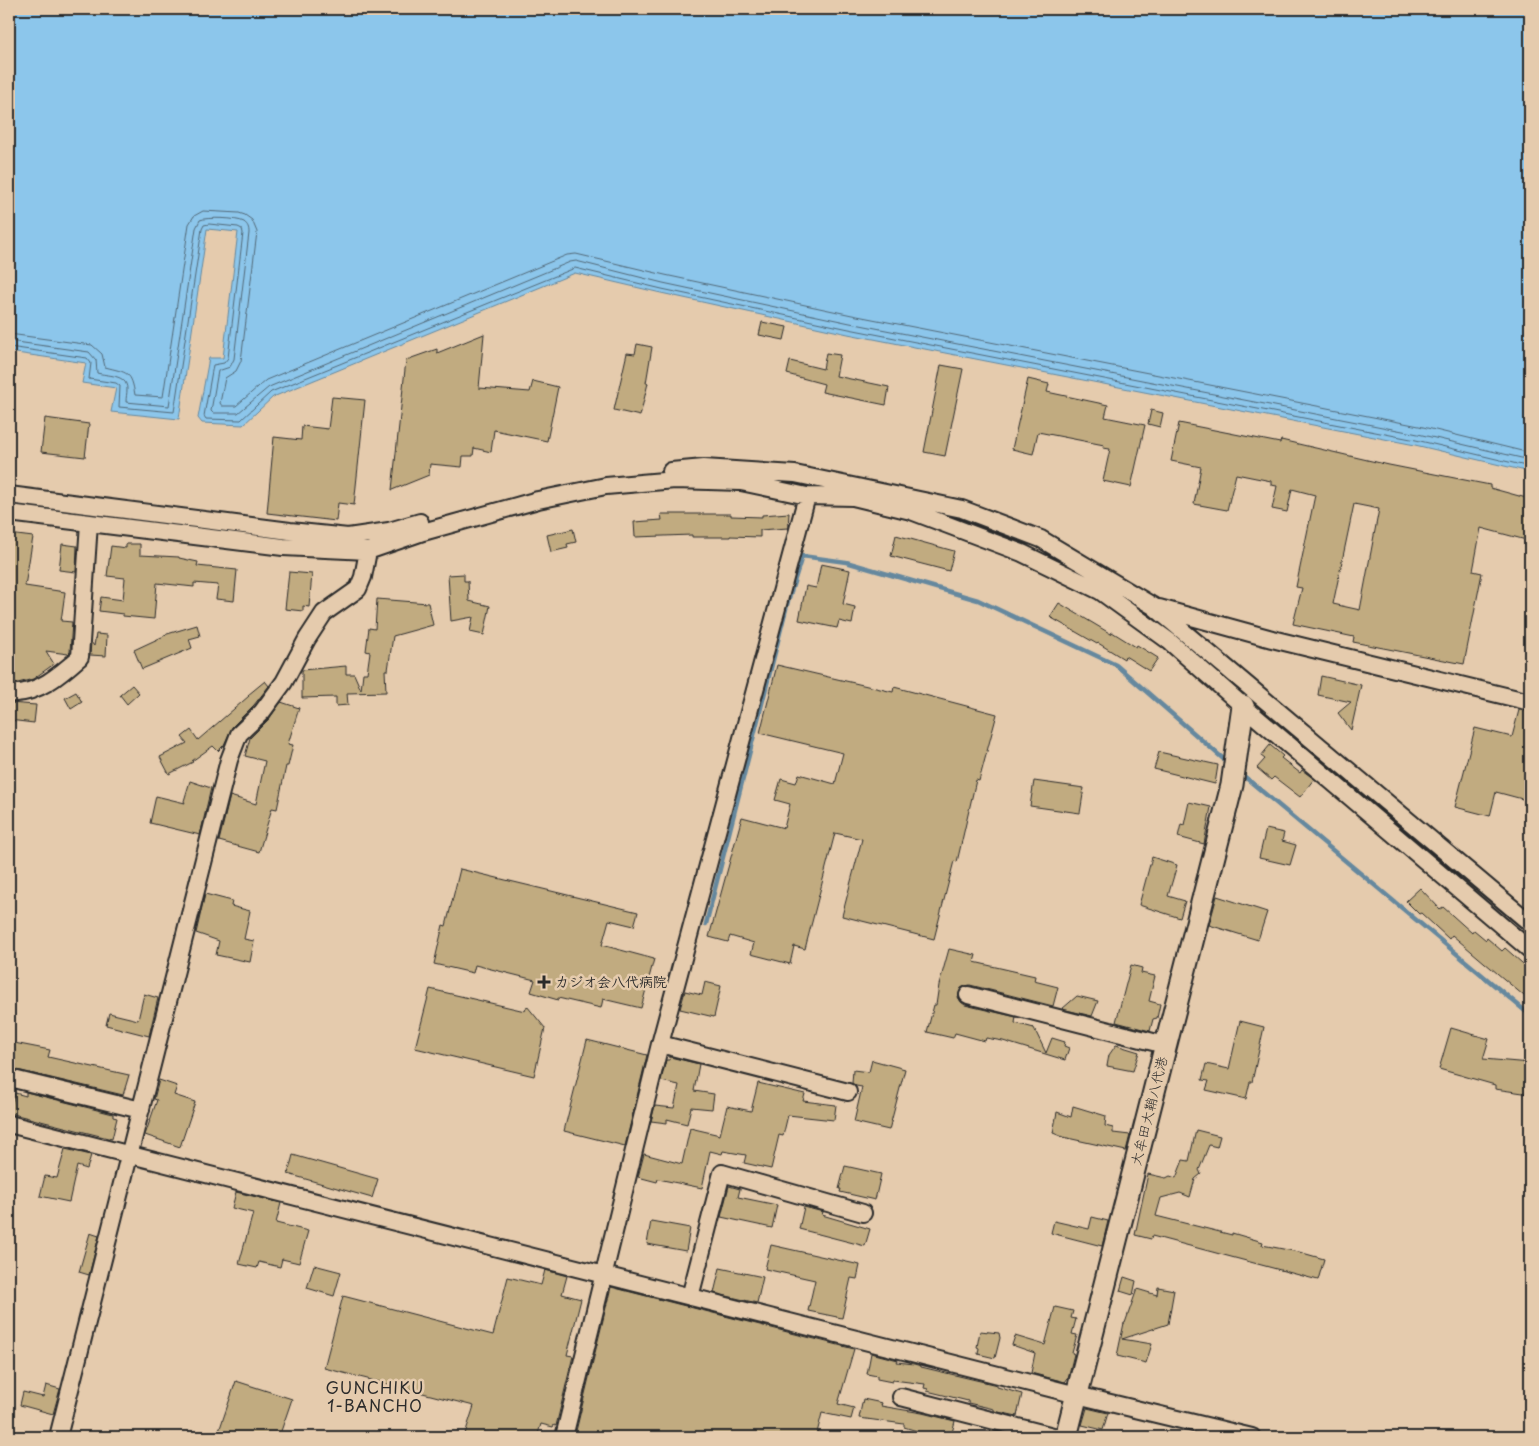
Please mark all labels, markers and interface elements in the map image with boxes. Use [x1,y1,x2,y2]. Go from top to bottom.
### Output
place label: カジオ会八代病院 [555,971,667,992]
marker: カジオ会八代病院 [537,975,551,989]
street label: 大牟田大鞘八代港 [1125,1054,1172,1168]
district label: GUNCHIKU 1-BANCHO [326,1375,424,1417]

